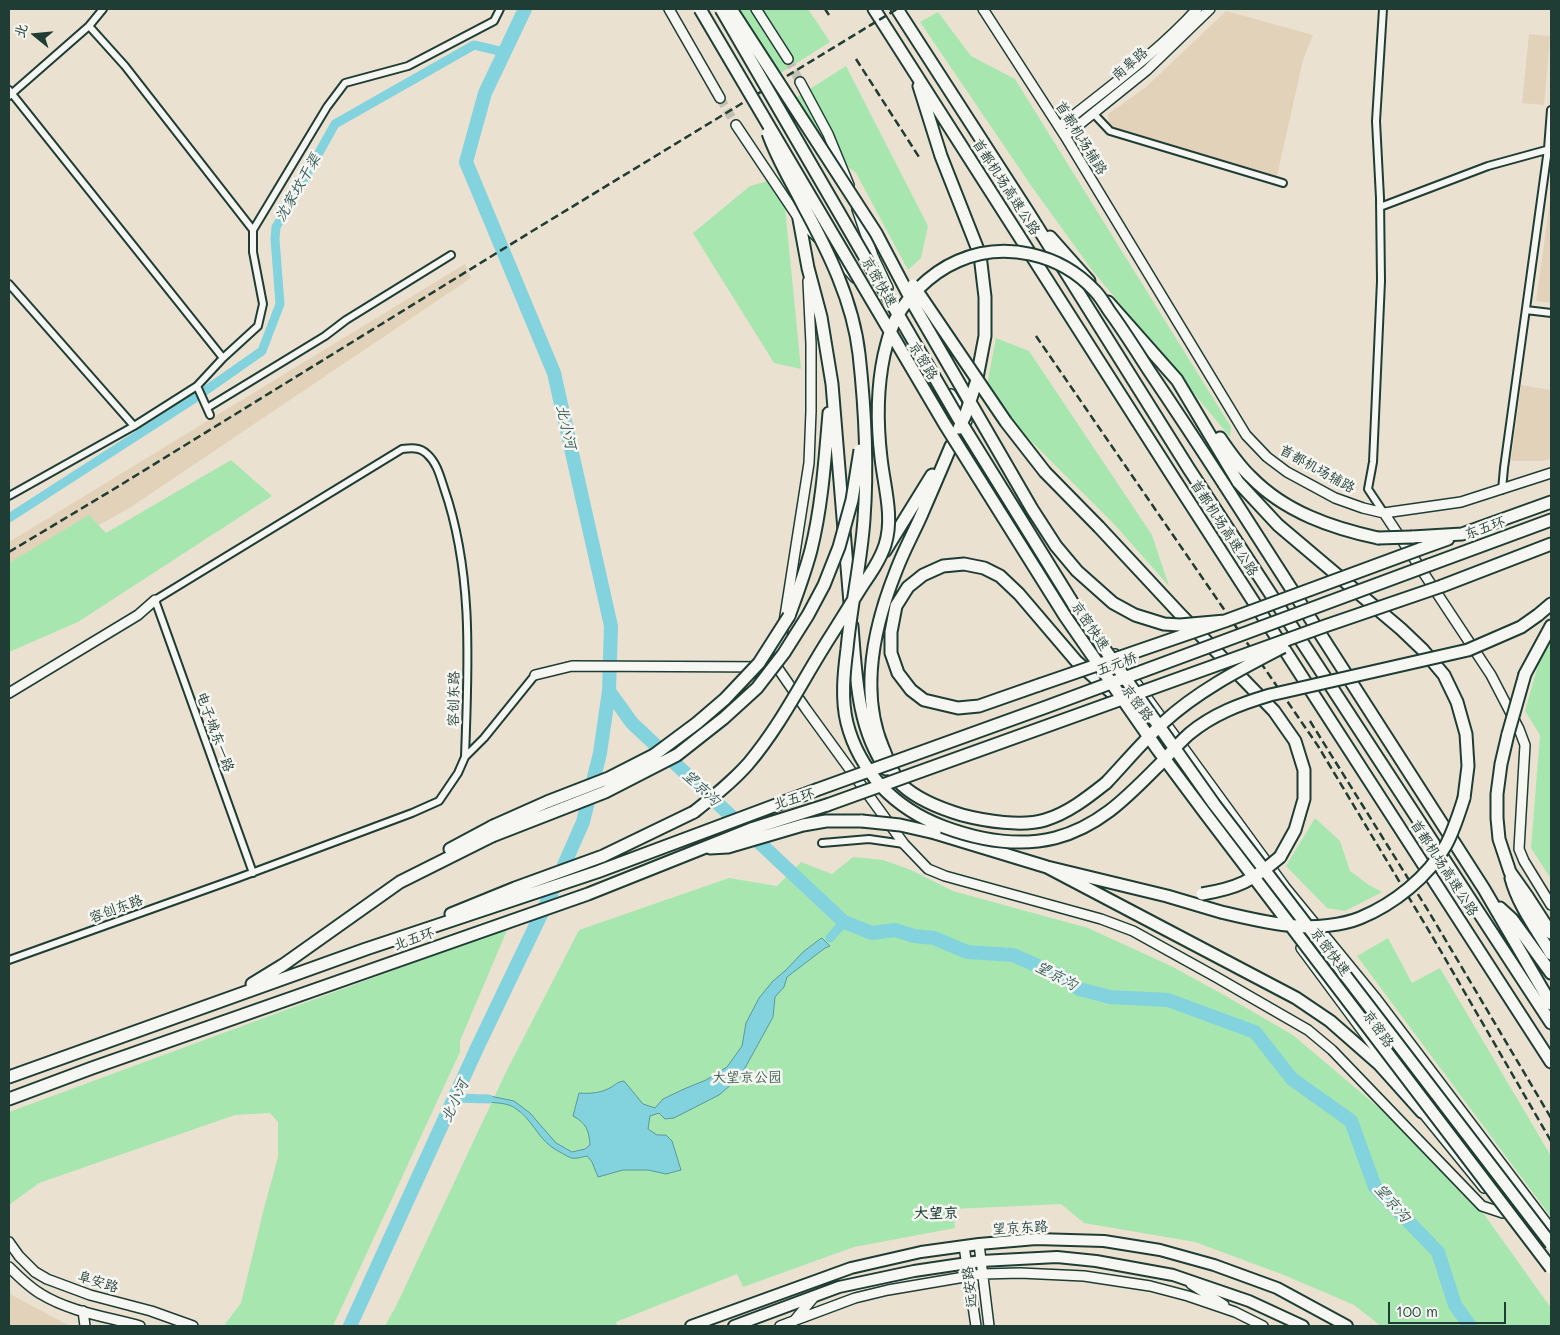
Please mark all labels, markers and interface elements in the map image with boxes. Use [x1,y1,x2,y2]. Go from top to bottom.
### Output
north arrow [10,10,60,60]
text: 北 [9,21,31,40]
street label: 南皋路 [1109,44,1151,84]
street label: 首都机场辅路 [1052,98,1110,178]
street label: 首都机场高速公路 [968,135,1044,239]
water label: 沈家坟干渠 [271,151,325,225]
street label: 京密快速 [858,254,900,310]
street label: 京密路 [905,339,941,383]
water label: 北小河 [552,403,580,451]
street label: 首都机场辅路 [1276,441,1358,497]
street label: 首都机场高速公路 [1186,476,1262,580]
street label: 东五环 [1462,513,1508,543]
street label: 京密快速 [1067,598,1113,654]
street label: 五元桥 [1094,649,1140,679]
street label: 容创东路 [445,671,463,727]
street label: 京密路 [1117,681,1157,725]
street label: 电子城东一路 [193,690,237,774]
water label: 望京沟 [678,766,724,810]
street label: 北五环 [771,785,817,813]
street label: 首都机场高速公路 [1406,816,1482,920]
street label: 容创东路 [87,892,145,926]
street label: 北五环 [391,924,437,954]
street label: 京密快速 [1306,925,1354,979]
water label: 望京沟 [1032,957,1080,995]
street label: 京密路 [1359,1007,1397,1051]
park label: 大望京公园 [712,1070,782,1086]
water label: 北小河 [437,1077,473,1125]
water label: 望京沟 [1370,1180,1414,1226]
district label: 大望京 [914,1204,958,1222]
street label: 望京东路 [992,1218,1048,1238]
street label: 远安路 [959,1265,981,1309]
street label: 阜安路 [75,1268,121,1296]
scale bar [1390,1292,1508,1324]
text: 100 m [1396,1301,1438,1321]

